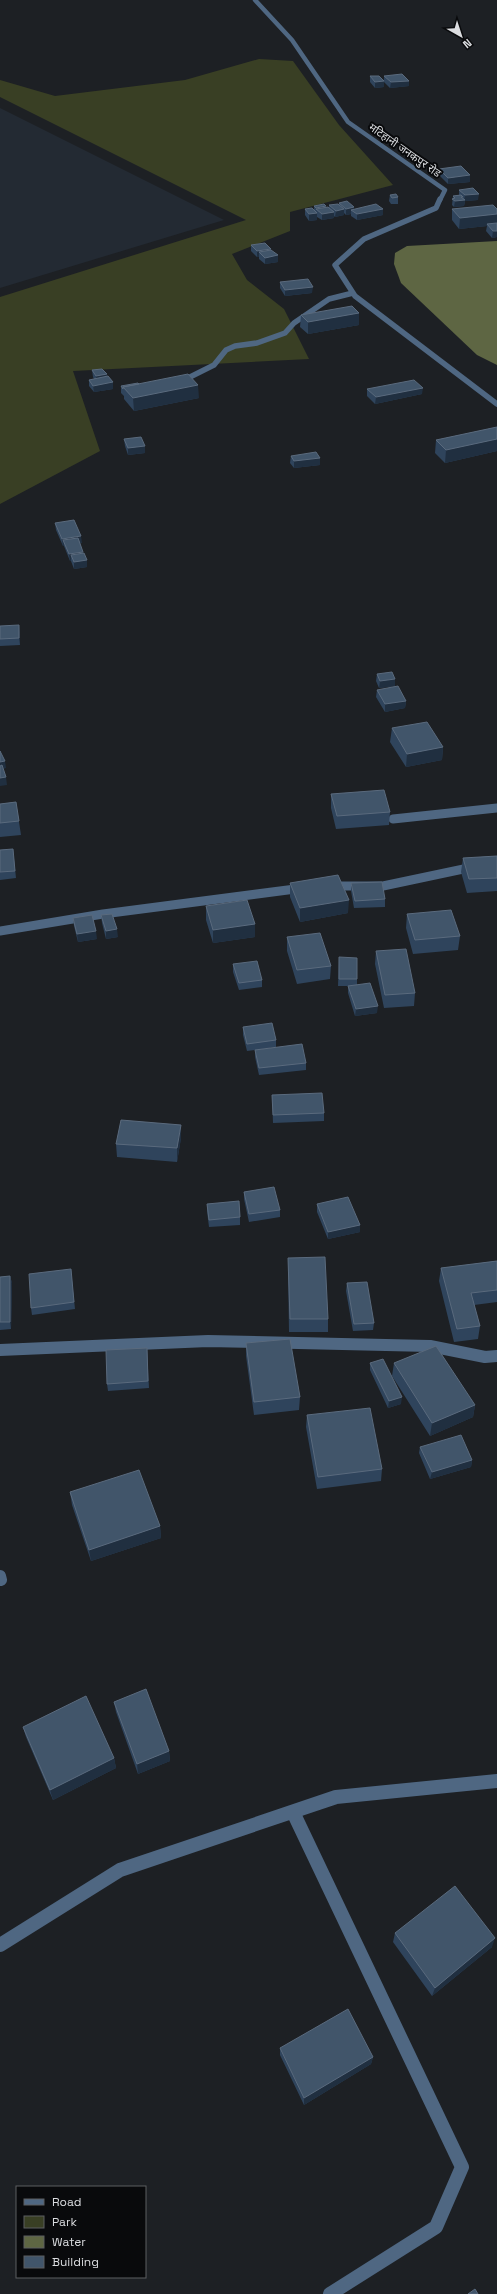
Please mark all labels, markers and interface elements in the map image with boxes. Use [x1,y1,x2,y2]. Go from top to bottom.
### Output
north arrow [441,16,481,56]
text: N [460,36,475,52]
street label: मटिहानी जनकपुर रोड [366,120,444,180]
legend [16,2186,146,2278]
text: Road [52,2194,81,2210]
text: Park [52,2214,77,2230]
text: Water [52,2234,86,2250]
text: Building [52,2254,99,2270]

